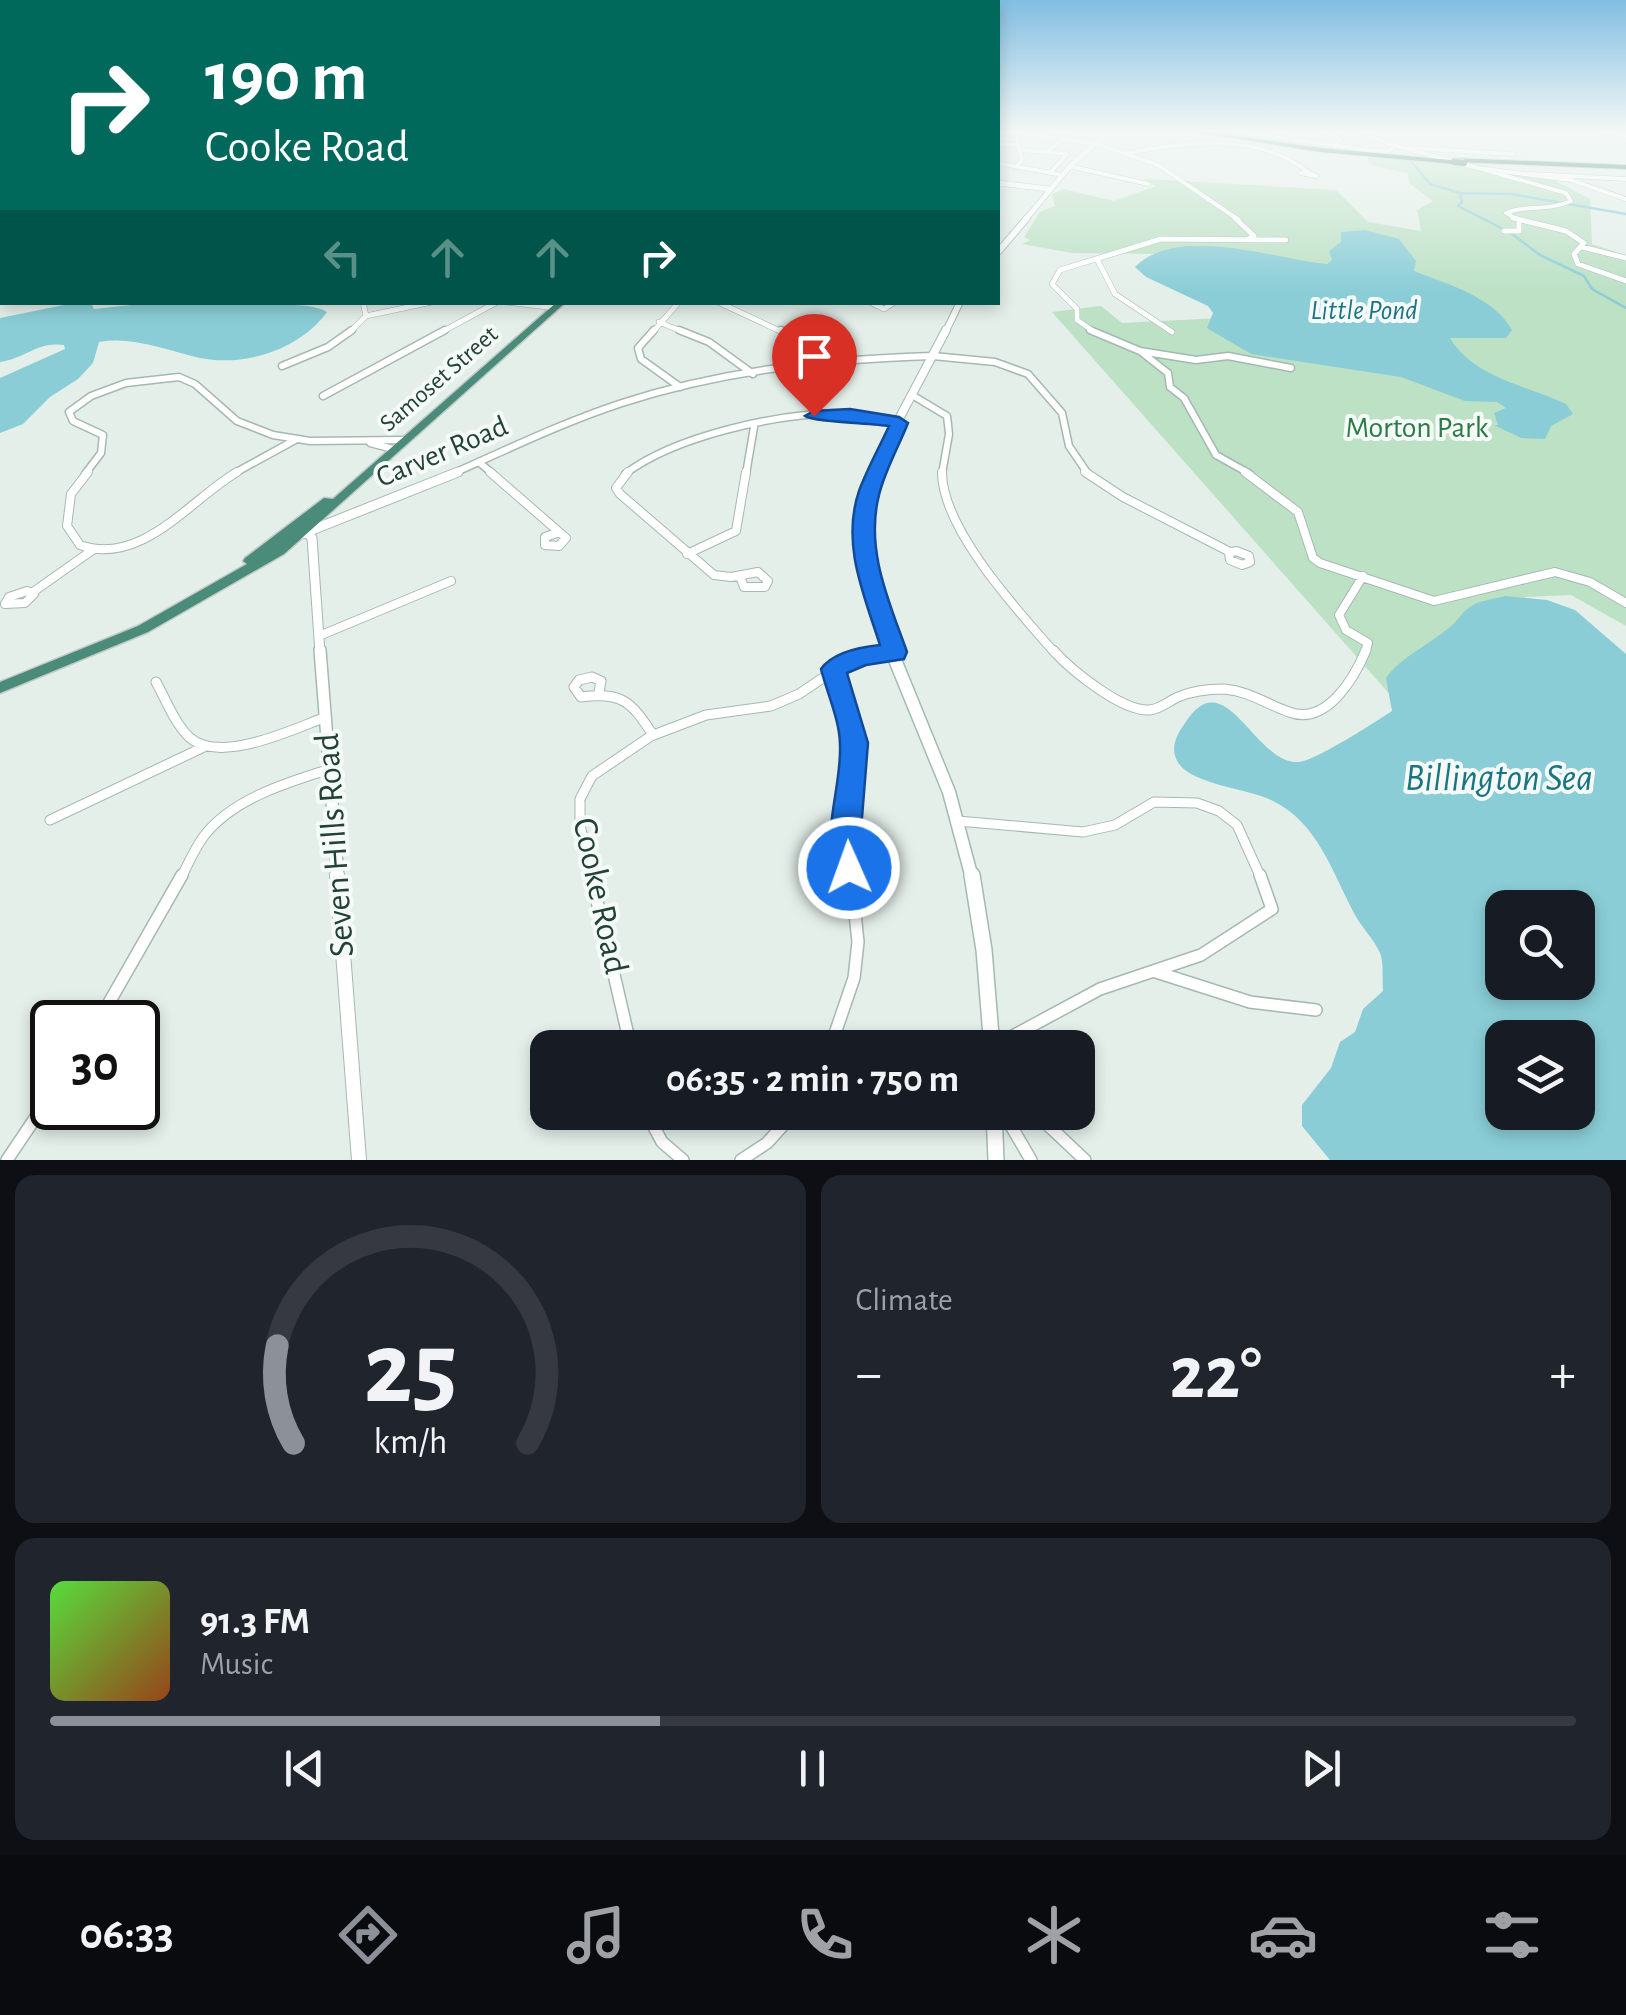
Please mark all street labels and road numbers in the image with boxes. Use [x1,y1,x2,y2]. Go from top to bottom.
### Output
street label: Samoset Street [375,321,503,437]
street label: Carver Road [372,411,512,493]
street label: Seven Hills Road [310,732,360,958]
street label: Cooke Road [566,815,634,977]

